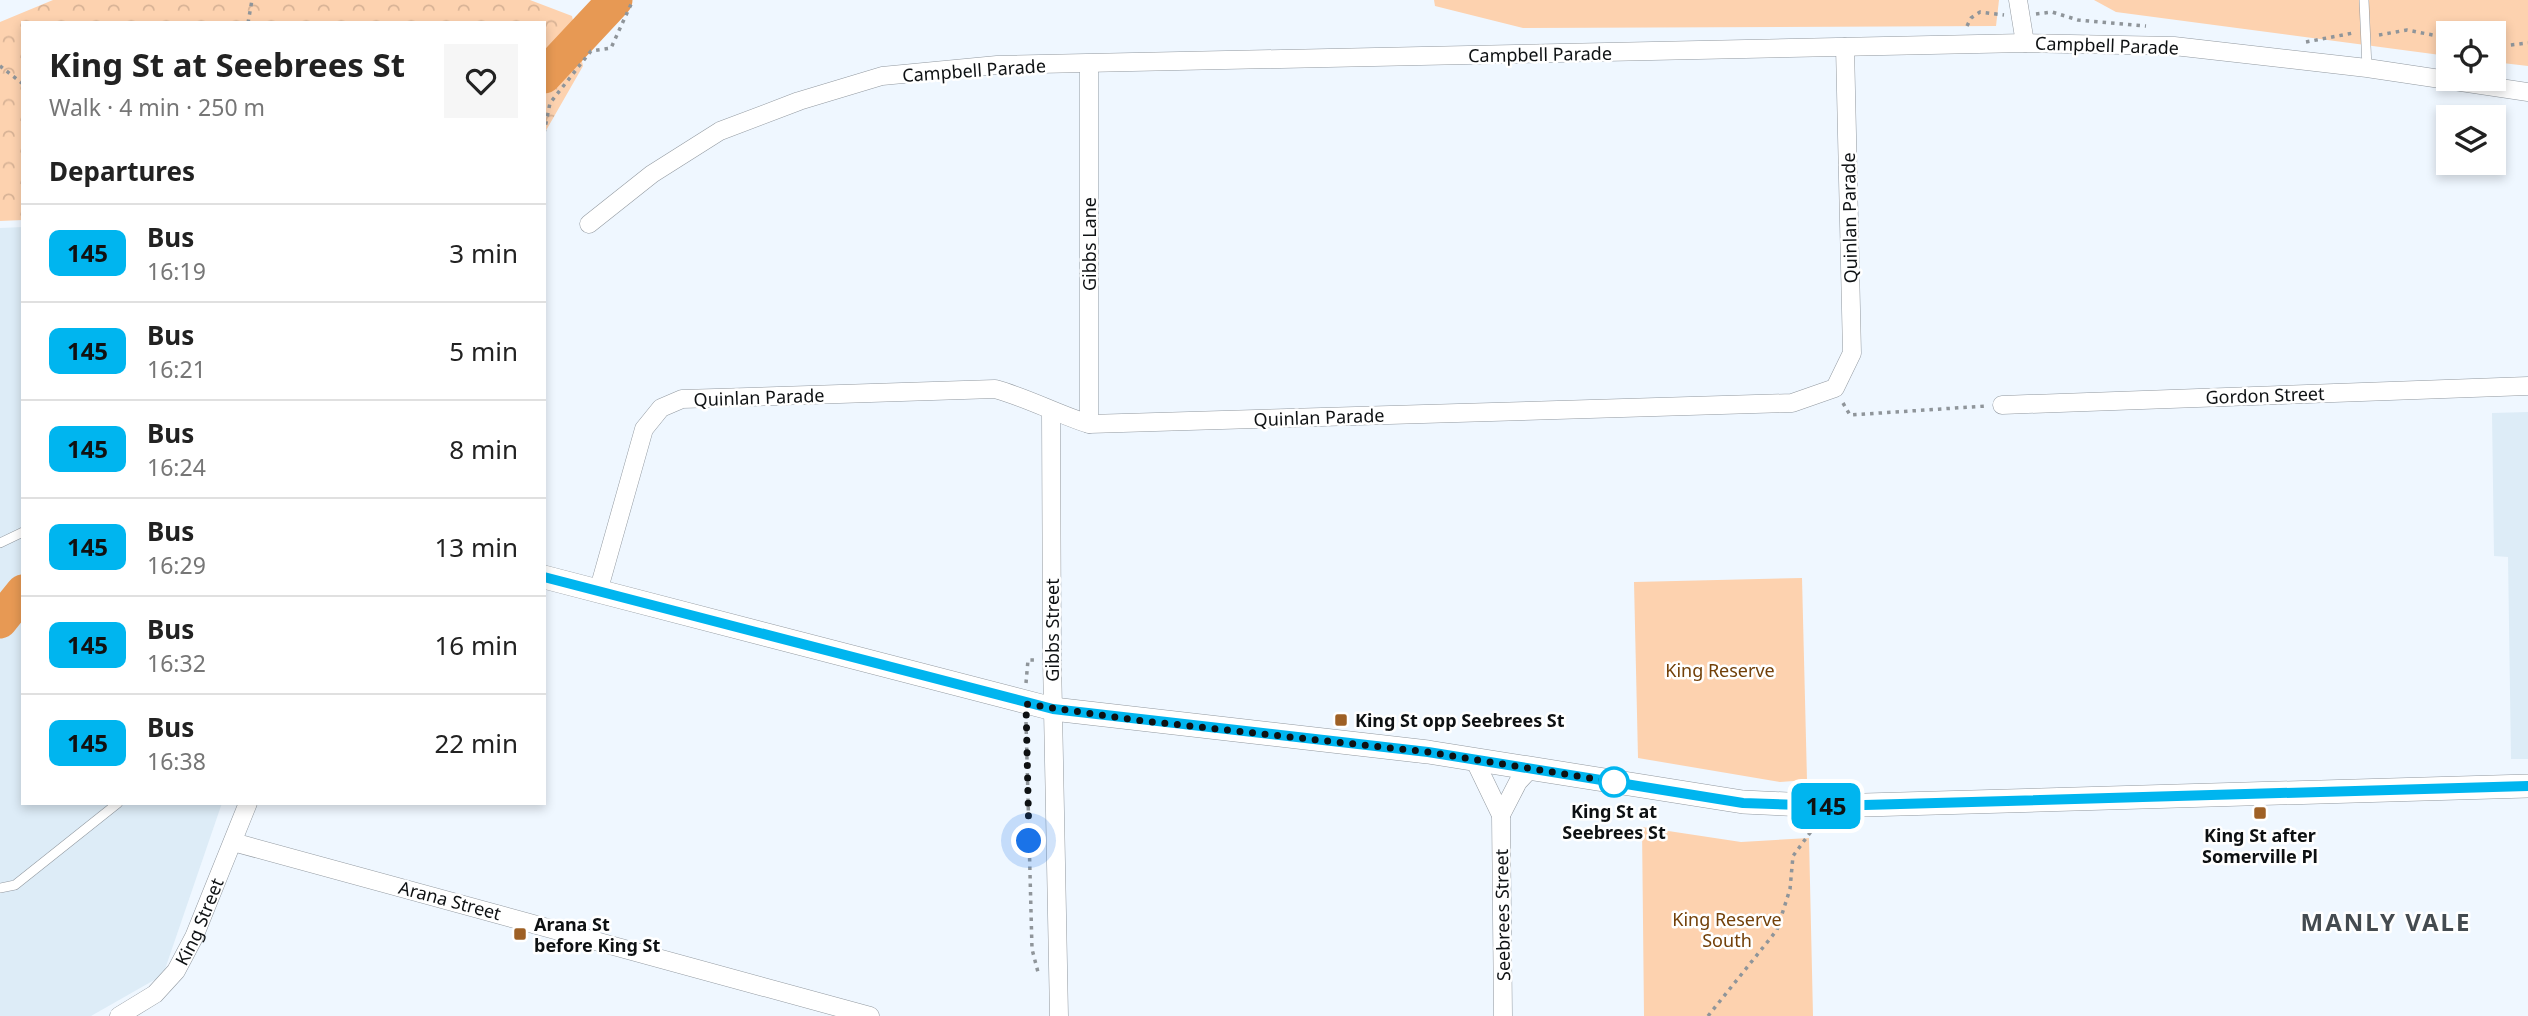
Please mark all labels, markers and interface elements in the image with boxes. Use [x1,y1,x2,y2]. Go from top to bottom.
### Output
map controls [2436,21,2506,175]
button: locate [2436,21,2506,91]
street label: Campbell Parade [2035,30,2179,60]
street label: Campbell Parade [1468,41,1612,67]
text: King St at Seebrees St [49,42,405,87]
button: heart [444,44,518,118]
street label: Campbell Parade [901,53,1047,87]
text: Walk · 4 min · 250 m [49,91,265,123]
button: layers [2436,105,2506,175]
street label: Quinlan Parade [1836,152,1862,284]
text: Departures [49,153,195,189]
street label: Gibbs Lane [1077,197,1101,291]
text: Bus [147,219,194,255]
text: 3 min [449,235,518,271]
text: 145 [67,236,108,269]
text: 16:19 [147,255,206,287]
text: Bus [147,317,194,353]
text: 5 min [449,333,518,369]
text: 145 [67,334,108,367]
text: 16:21 [147,353,206,385]
street label: Gordon Street [2205,381,2325,409]
street label: Quinlan Parade [693,383,825,411]
street label: Quinlan Parade [1253,403,1385,431]
text: Bus [147,415,194,451]
text: 8 min [449,431,518,467]
text: 145 [67,432,108,465]
text: 16:24 [147,451,206,483]
text: Bus [147,513,194,549]
text: 13 min [434,529,518,565]
text: 145 [67,530,108,563]
text: 16:29 [147,549,206,581]
street label: Gibbs Street [1040,578,1064,682]
text: Bus [147,611,194,647]
text: 16 min [434,627,518,663]
text: 145 [67,628,108,661]
text: 16:32 [147,647,206,679]
park label: King Reserve [1665,658,1775,682]
place label: King St opp Seebrees St [1355,708,1565,732]
text: Bus [147,709,194,745]
marker: King St opp Seebrees St [1333,712,1349,728]
text: 22 min [434,725,518,761]
text: 145 [67,726,108,759]
text: 16:38 [147,745,206,777]
marker: King St at Seebrees St [1599,767,1629,797]
line badge: 145 [1786,783,1866,829]
text: 145 [1805,789,1847,822]
place label: King St at Seebrees St [1562,799,1666,844]
marker: King St after Somerville Pl [2252,805,2268,821]
your location [1011,823,1046,858]
place label: King St after Somerville Pl [2202,823,2318,868]
street label: Seebrees Street [1489,848,1515,981]
street label: King Street [169,874,229,969]
street label: Arana Street [396,875,504,925]
district label: MANLY VALE [2301,905,2471,938]
park label: King Reserve South [1672,907,1782,952]
place label: Arana St before King St [534,912,660,957]
marker: Arana St before King St [512,926,528,942]

